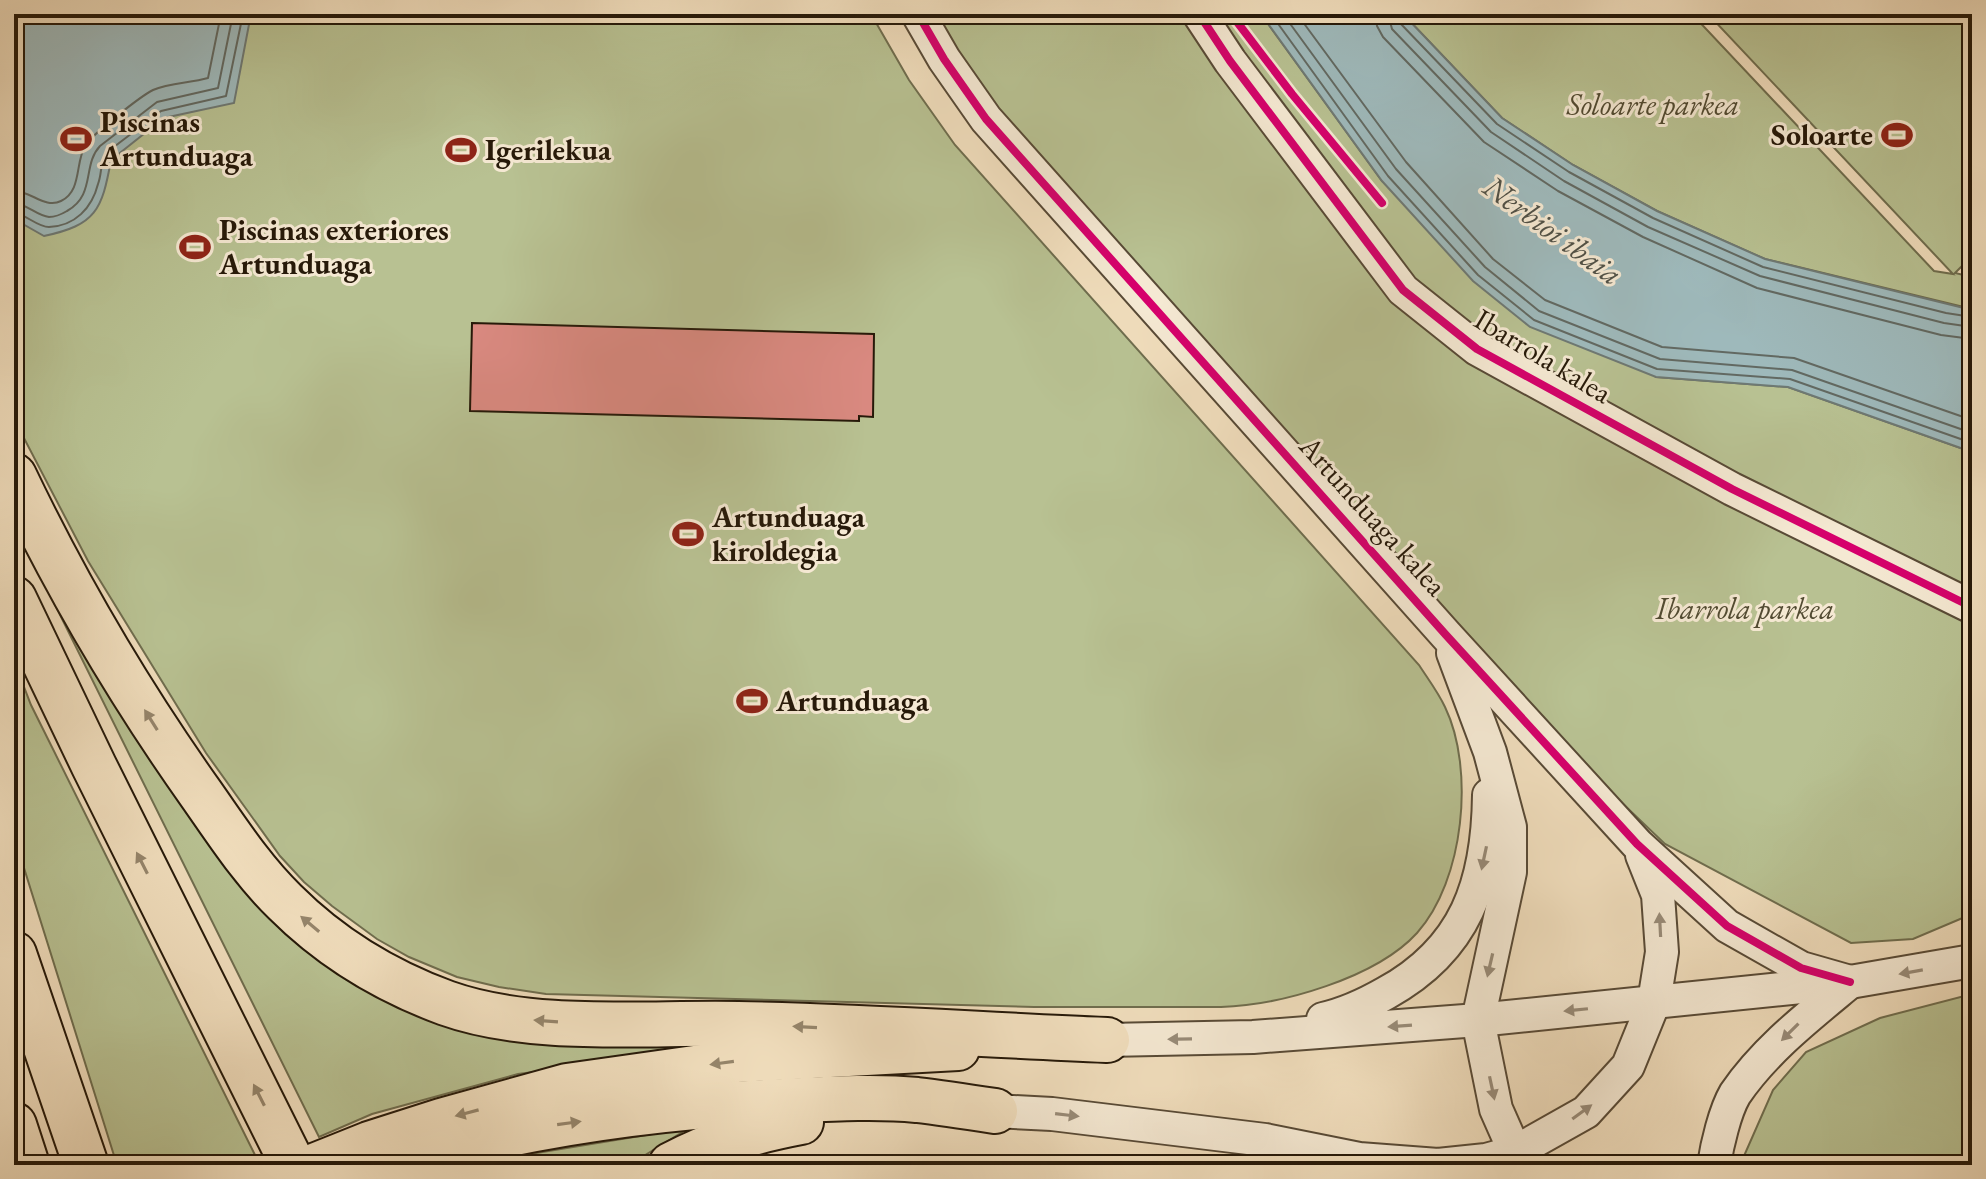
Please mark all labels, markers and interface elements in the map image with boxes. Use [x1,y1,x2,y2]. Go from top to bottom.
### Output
park label: Soloarte parkea [1566,85,1739,124]
place label: Piscinas Artunduaga [99,102,254,175]
place label: Soloarte [1771,115,1873,154]
sports icon: Soloarte [1880,118,1914,152]
sports icon: Piscinas Artunduaga [59,122,93,156]
place label: Igerilekua [485,130,612,169]
sports icon: Igerilekua [444,133,478,167]
water label: Nerbioi ibaia [1474,165,1631,295]
place label: Piscinas exteriores Artunduaga [218,210,449,283]
sports icon: Piscinas exteriores Artunduaga [178,230,212,264]
street label: Ibarrola kalea [1467,299,1619,412]
street label: Artunduaga kalea [1290,427,1456,604]
place label: Artunduaga kiroldegia [711,497,866,570]
sports icon: Artunduaga kiroldegia [671,517,705,551]
park label: Ibarrola parkea [1655,589,1834,628]
place label: Artunduaga [775,681,930,720]
sports icon: Artunduaga [735,684,769,718]
one-way arrow [143,709,158,730]
one-way arrow [1477,845,1490,870]
one-way arrow [136,851,149,874]
one-way arrow [1653,912,1666,937]
one-way arrow [300,916,320,933]
one-way arrow [1483,953,1496,978]
one-way arrow [1898,966,1923,978]
one-way arrow [1563,1004,1588,1017]
one-way arrow [533,1014,558,1027]
one-way arrow [792,1020,817,1033]
one-way arrow [1387,1020,1412,1033]
one-way arrow [1781,1023,1800,1041]
one-way arrow [1167,1032,1192,1045]
one-way arrow [709,1057,734,1070]
one-way arrow [1486,1076,1498,1101]
one-way arrow [252,1084,265,1107]
one-way arrow [1572,1105,1592,1121]
one-way arrow [455,1107,479,1120]
one-way arrow [1055,1109,1080,1122]
one-way arrow [557,1116,582,1129]

